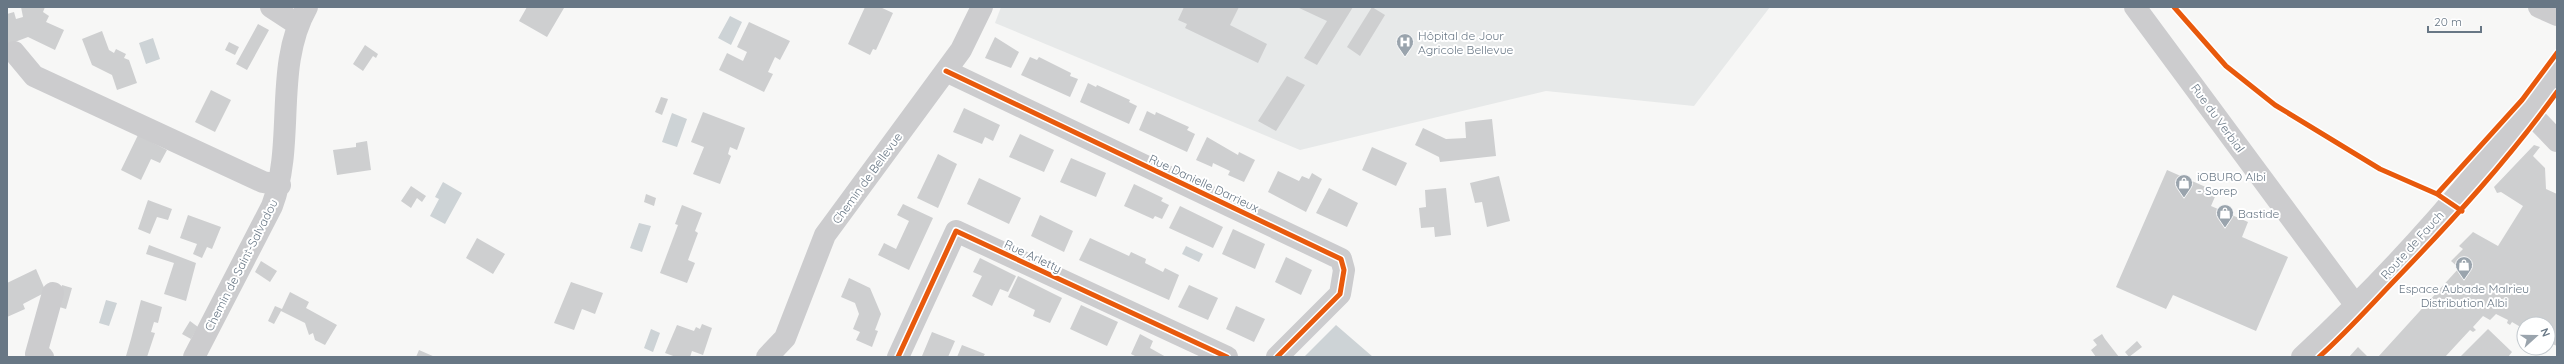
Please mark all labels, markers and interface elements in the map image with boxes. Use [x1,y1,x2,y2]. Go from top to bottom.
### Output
scale bar [2428,8,2481,34]
text: 20 m [2434,14,2462,29]
place label: Hôpital de Jour Agricole Bellevue [1418,28,1513,57]
hospital icon: Hôpital de Jour Agricole Bellevue [1395,32,1415,57]
street label: Rue du Verbial [2188,81,2248,155]
street label: Chemin de Bellevue [829,129,905,227]
street label: Rue Danielle Darrieux [1147,151,1262,215]
place label: iOBURO Albi - Sorep [2197,169,2266,198]
shop icon: iOBURO Albi - Sorep [2174,173,2194,198]
street label: Chemin de Saint-Salvadou [201,196,281,334]
shop icon: Bastide [2215,203,2235,228]
place label: Bastide [2238,206,2280,221]
street label: Route de Fauch [2377,208,2447,282]
street label: Rue Arletty [1002,236,1064,276]
shop icon: Espace Aubade Malrieu Distribution Albi [2454,255,2474,280]
place label: Espace Aubade Malrieu Distribution Albi [2399,281,2529,310]
north arrow [2516,316,2556,356]
text: N [2537,326,2553,339]

